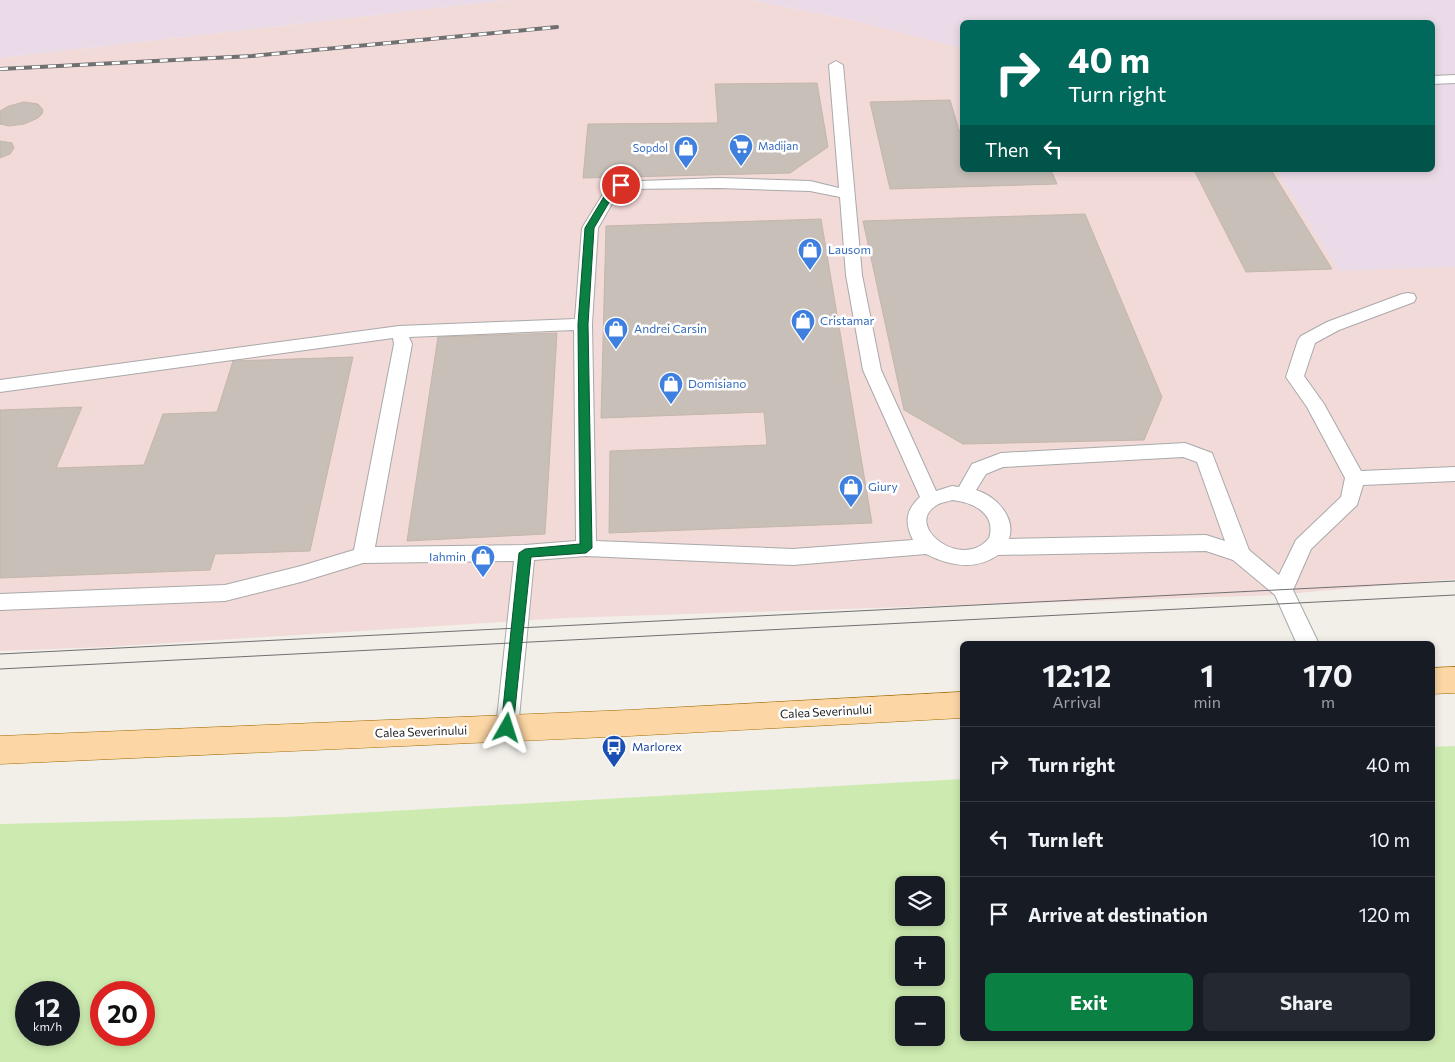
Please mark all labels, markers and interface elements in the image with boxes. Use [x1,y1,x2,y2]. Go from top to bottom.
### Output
text: 40 m [1068,37,1150,80]
icon: right [985,40,1050,105]
text: Turn right [1068,80,1166,107]
supermarket icon: Madijan [728,133,754,167]
shop icon: Sopdol [673,135,699,169]
icon: left [1039,135,1067,163]
text: Then [985,138,1029,161]
place label: Madijan [758,139,798,152]
place label: Sopdol [633,141,668,154]
pin [600,164,642,206]
icon: arrive [607,171,635,199]
shop icon: Lausom [797,237,823,271]
place label: Lausom [828,242,871,256]
shop icon: Cristamar [790,308,816,342]
place label: Cristamar [820,313,874,327]
shop icon: Andrei Carsin [603,316,629,350]
place label: Andrei Carsin [634,321,707,335]
shop icon: Domisiano [658,371,684,405]
place label: Domisiano [688,376,746,390]
shop icon: Giury [838,474,864,508]
place label: Giury [868,479,898,493]
shop icon: Iahmin [470,544,496,578]
place label: Iahmin [429,549,466,563]
text: 12:12 [1042,656,1111,693]
text: 1 [1200,656,1214,693]
text: 170 [1303,656,1353,693]
text: Arrival [1053,692,1101,711]
text: min [1194,692,1221,711]
text: m [1321,692,1335,711]
position arrow [480,701,532,753]
street label: Calea Severinului [780,702,872,720]
street label: Calea Severinului [375,722,467,740]
bus stop icon: Marlorex [601,734,627,768]
place label: Marlorex [632,739,683,753]
icon: right [985,750,1013,778]
text: Turn right [1028,753,1115,776]
text: 40 m [1366,753,1410,776]
icon: left [985,825,1013,853]
text: Turn left [1028,828,1103,851]
text: 10 m [1369,828,1410,851]
map controls [895,876,945,1046]
button: layers [895,876,945,926]
icon: arrive [985,900,1013,928]
text: Arrive at destination [1028,903,1208,926]
text: 120 m [1359,903,1410,926]
button: + [895,936,945,986]
button: Exit [985,973,1193,1031]
button: Share [1203,973,1410,1031]
speed limit sign: 20 [90,981,155,1046]
text: 12 [35,992,60,1022]
button: − [895,996,945,1046]
text: km/h [33,1019,62,1033]

